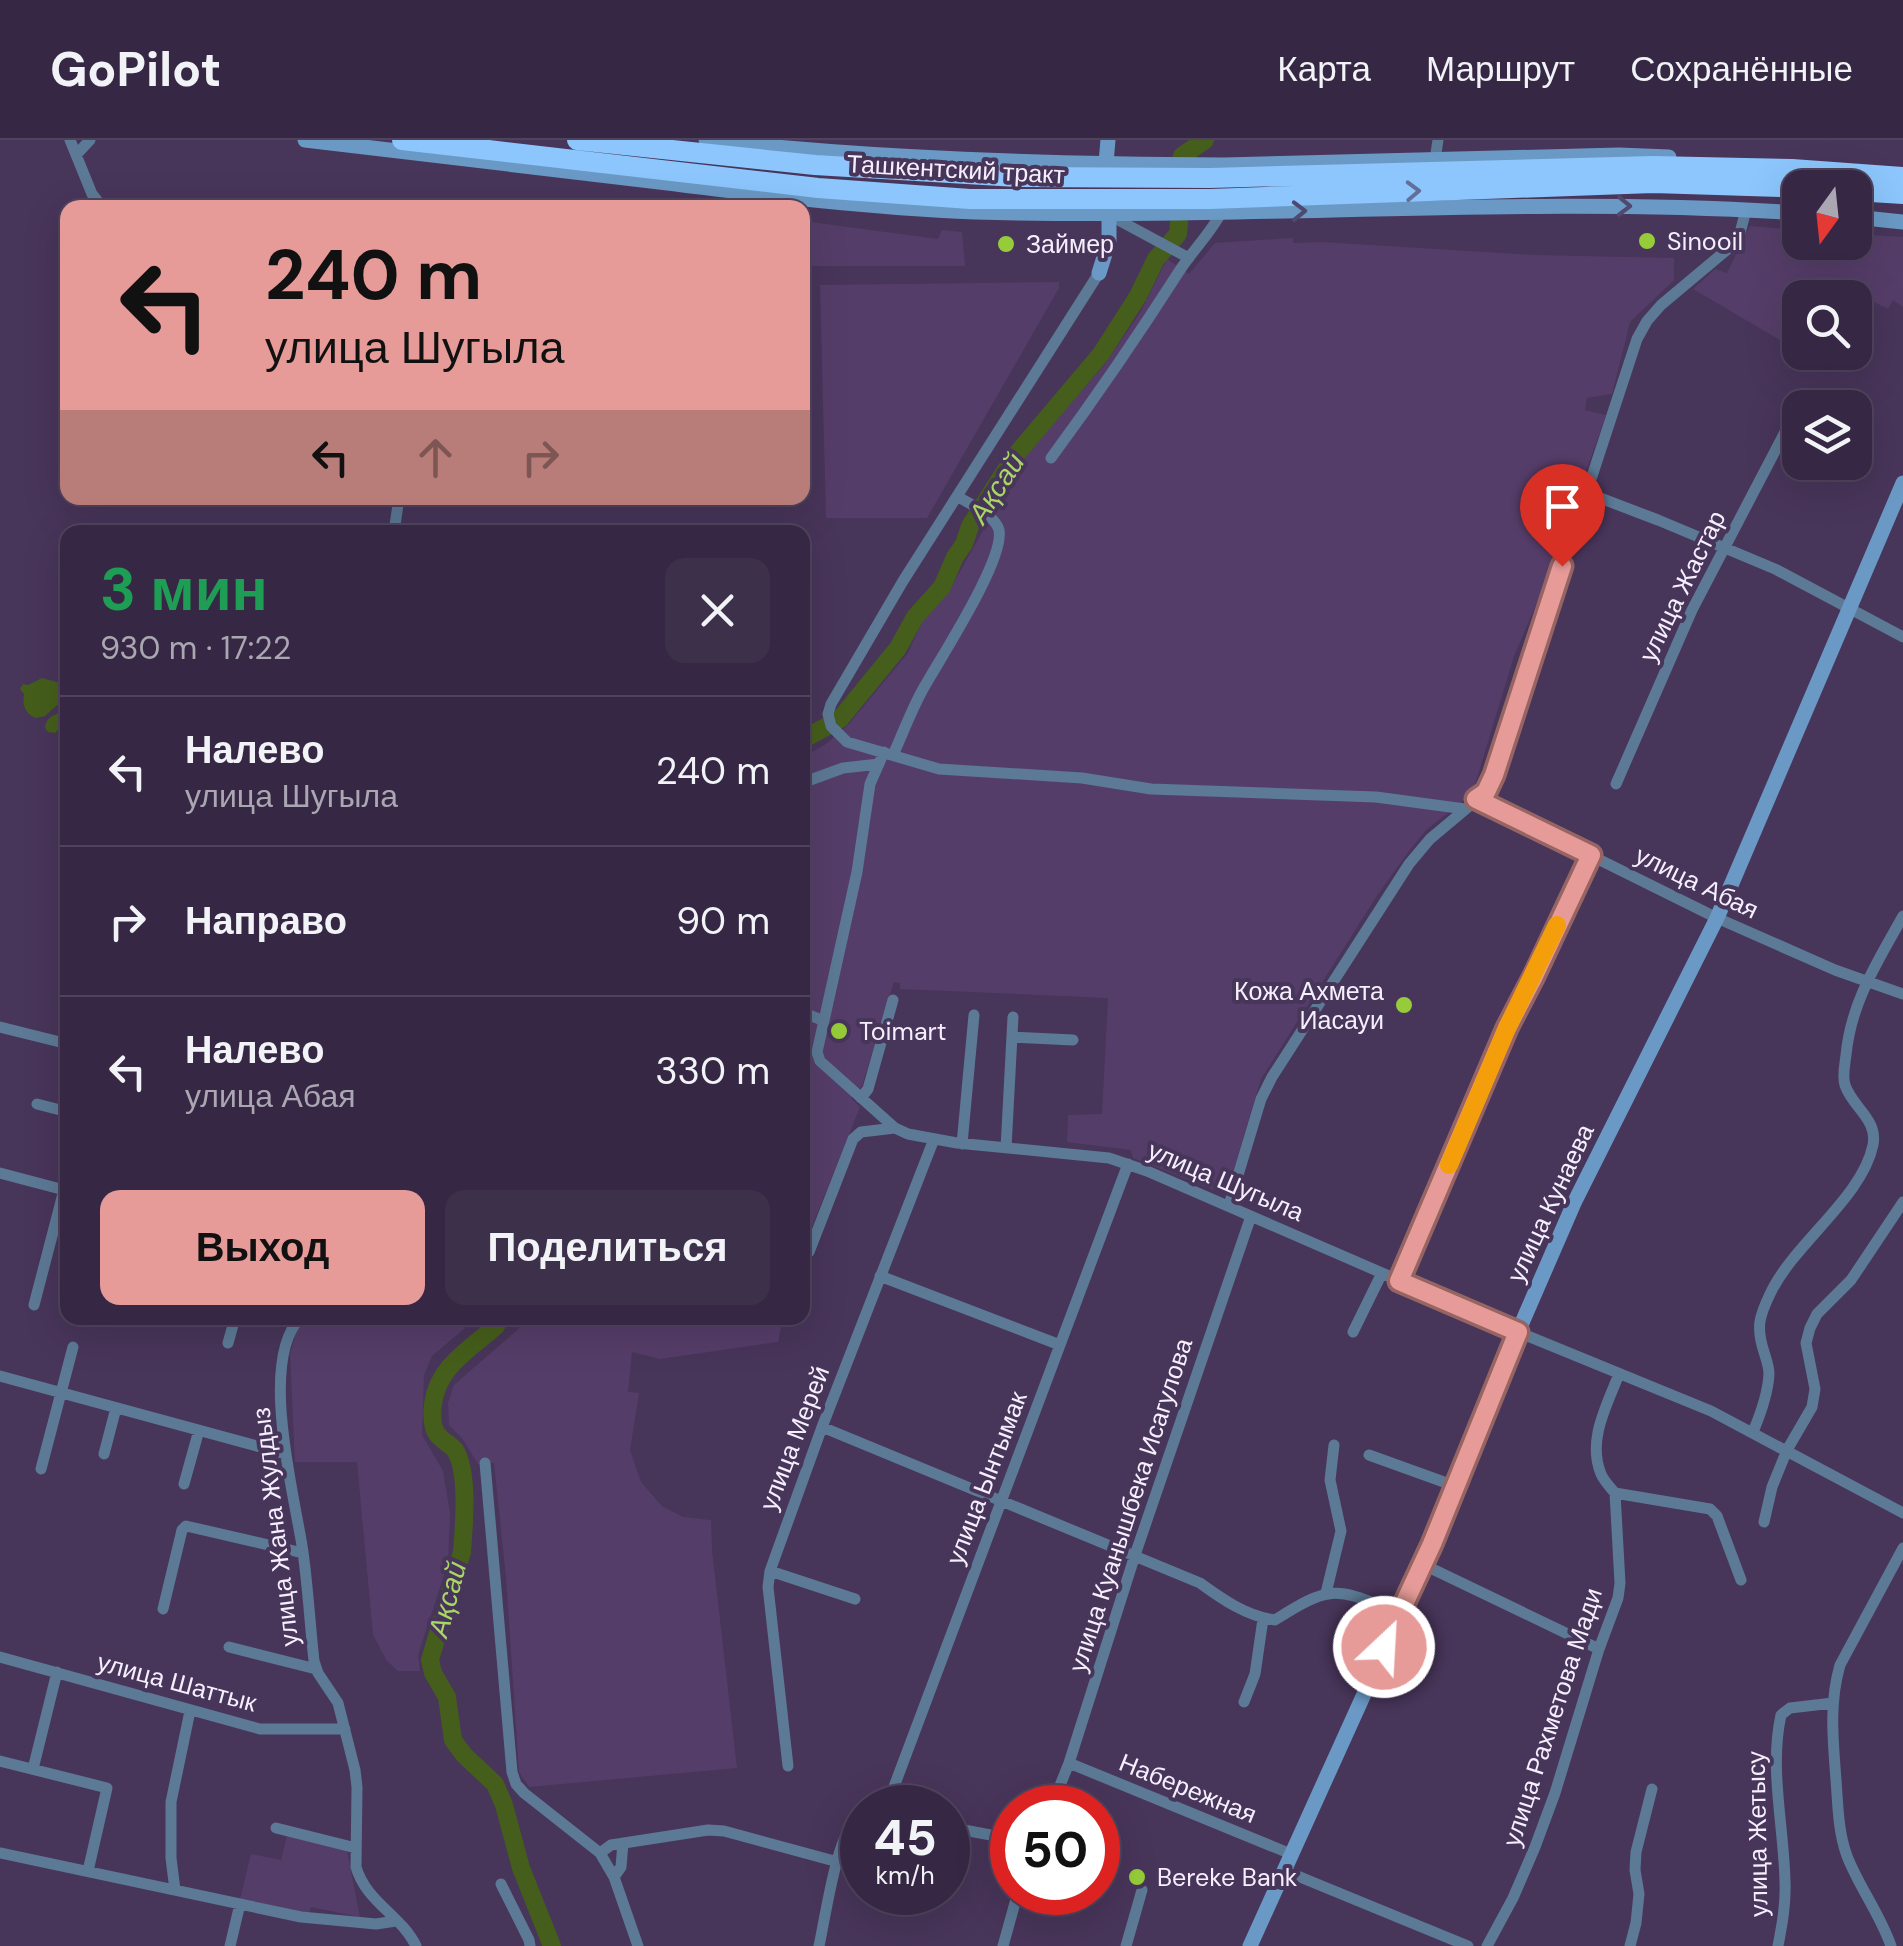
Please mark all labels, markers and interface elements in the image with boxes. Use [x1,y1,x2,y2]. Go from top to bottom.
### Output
text: GoPilot [50,38,221,101]
text: Карта [1277,46,1371,92]
text: Маршрут [1426,46,1575,92]
text: Сохранённые [1630,46,1853,92]
street label: Ташкентский тракт [846,147,1066,192]
north arrow [1782,170,1872,260]
map controls [1782,170,1872,480]
one-way arrow [1405,181,1421,202]
one-way arrow [1616,196,1632,217]
one-way arrow [1291,201,1307,222]
place label: Sinooil [1667,225,1743,258]
place label: Займер [1026,228,1114,261]
text: 240 m [265,230,482,321]
marker: Sinooil [1636,230,1658,252]
marker: Займер [995,233,1017,255]
icon: left [100,240,230,370]
button: search [1782,280,1872,370]
text: улица Шугыла [265,318,564,377]
button: layers [1782,390,1872,480]
icon: left [303,430,358,485]
icon: ahead [408,430,463,485]
icon: right [513,430,568,485]
water label: Ақсай [959,446,1033,532]
pin [1520,464,1605,567]
icon: arrive [1535,479,1590,534]
street label: улица Жастар [1632,505,1733,667]
text: 3 мин [100,550,268,629]
button: close [665,558,770,663]
text: 930 m · 17:22 [100,627,291,669]
text: Налево [185,725,324,775]
icon: left [100,744,155,799]
text: 240 m [656,746,770,796]
text: улица Шугыла [185,775,398,817]
street label: улица Абая [1630,838,1764,926]
icon: right [100,894,155,949]
text: Направо [185,896,347,946]
text: 90 m [676,896,770,946]
place label: Кожа Ахмета Иасауи [1234,975,1384,1037]
marker: Кожа Ахмета Иасауи [1393,994,1415,1016]
place label: Toimart [859,1015,947,1048]
marker: Toimart [828,1020,850,1042]
text: Налево [185,1025,324,1075]
icon: left [100,1044,155,1099]
text: 330 m [655,1046,770,1096]
text: улица Абая [185,1075,356,1117]
street label: улица Кунаева [1499,1119,1602,1288]
street label: улица Шугыла [1143,1134,1309,1229]
button: Выход [100,1190,425,1305]
button: Поделиться [445,1190,770,1305]
street label: улица Куанышбека Исагулова [1061,1334,1200,1676]
street label: улица Мерей [752,1361,837,1515]
street label: улица Ынтымак [938,1386,1035,1569]
street label: улица Жана Жулдыз [244,1406,307,1648]
water label: Ақсай [419,1557,475,1643]
street label: улица Рахметова Мади [1495,1584,1610,1851]
position arrow [1332,1595,1436,1699]
street label: улица Шаттык [94,1645,261,1720]
street label: Набережная [1114,1746,1261,1831]
street label: улица Жетысу [1740,1750,1775,1917]
speed limit sign: 50 [990,1785,1120,1915]
text: 45 [873,1805,937,1871]
text: km/h [875,1859,935,1892]
place label: Bereke Bank [1157,1861,1298,1894]
marker: Bereke Bank [1126,1866,1148,1888]

